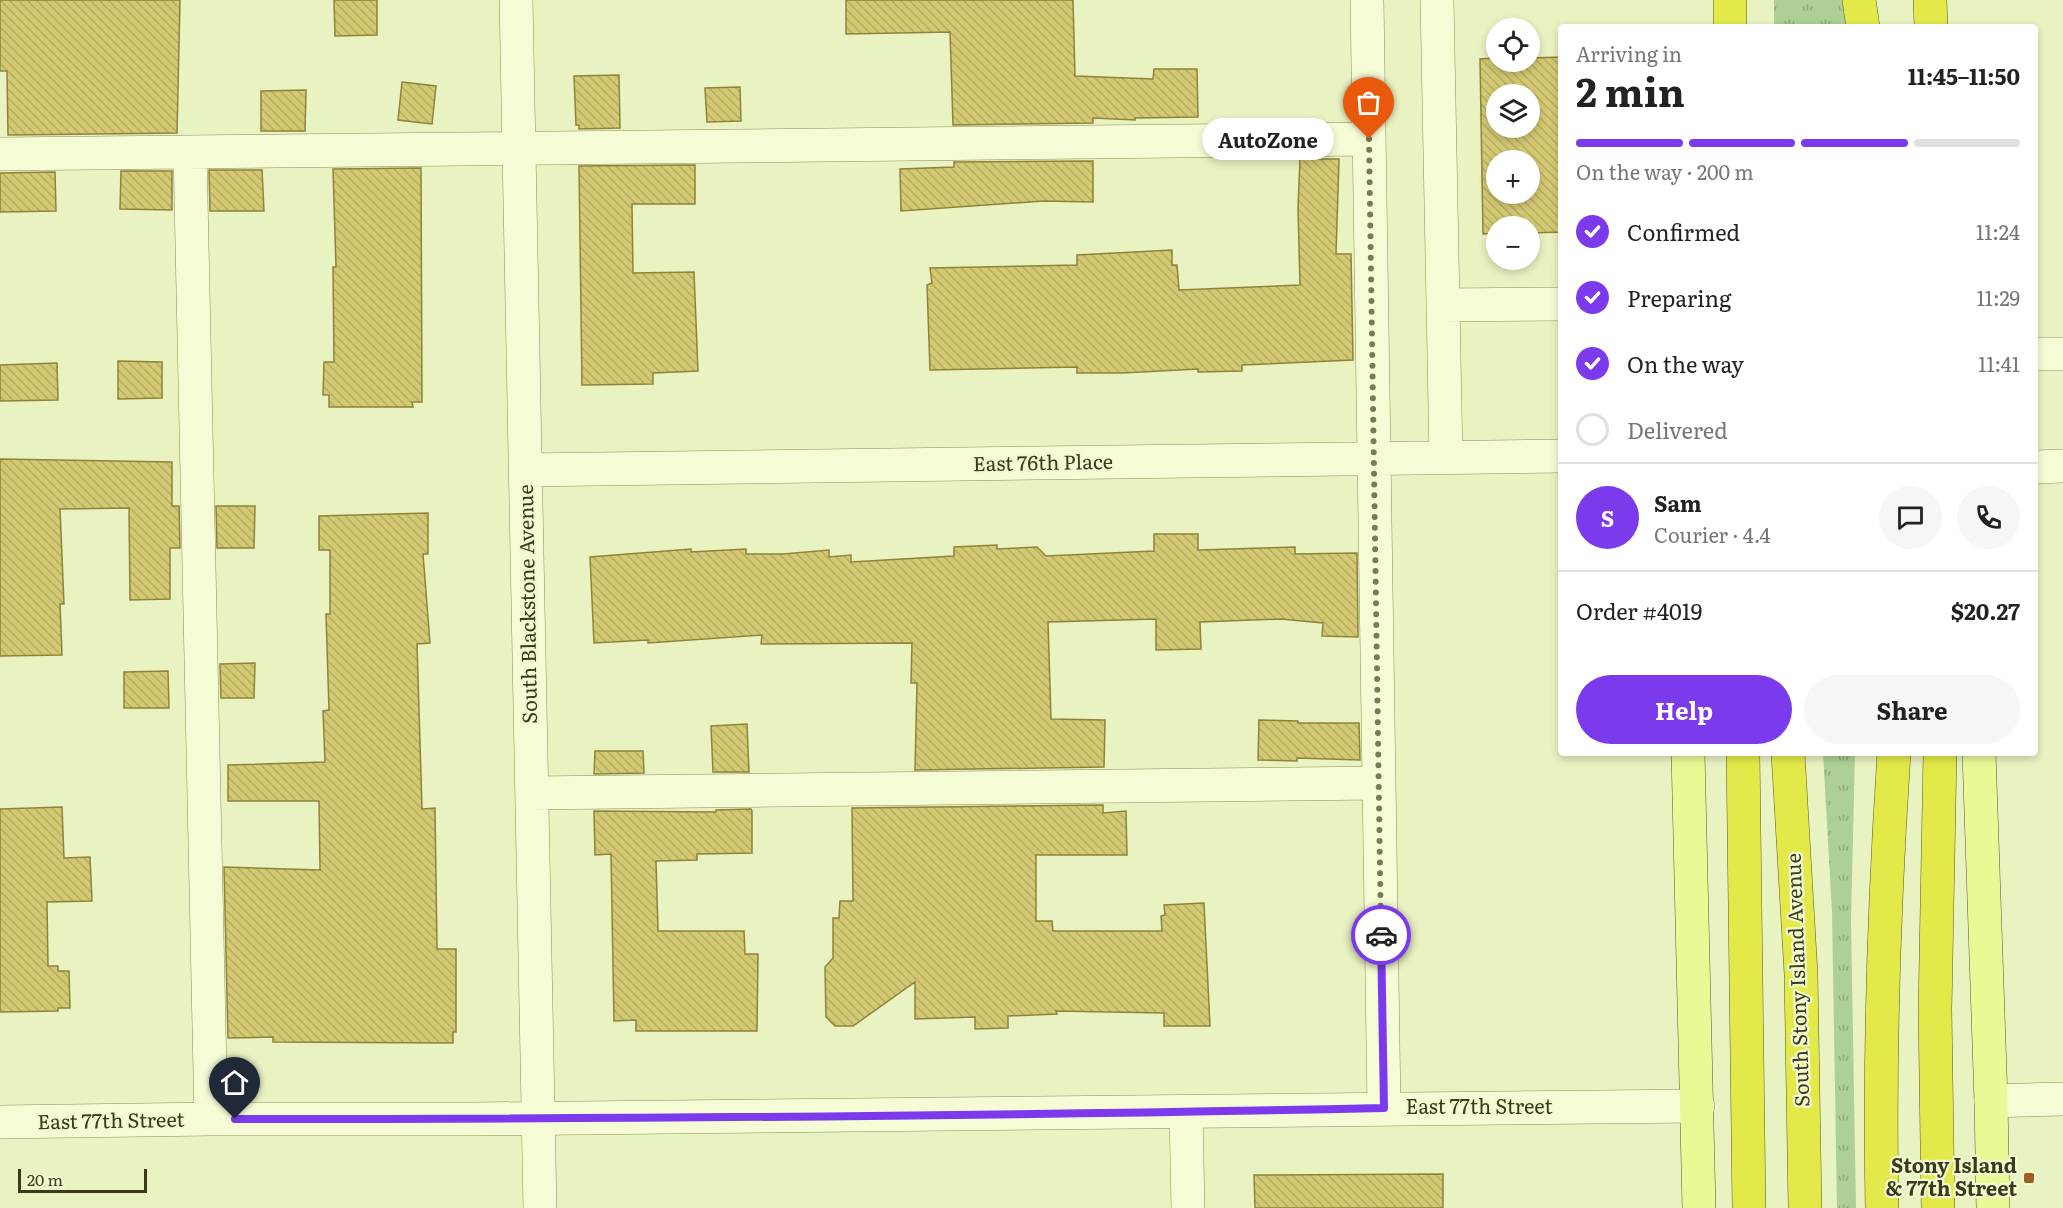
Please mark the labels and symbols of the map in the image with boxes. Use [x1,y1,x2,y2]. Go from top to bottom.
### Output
pin [1343,77,1394,139]
callout: AutoZone [1201,118,1333,160]
street label: East 76th Place [973,445,1113,477]
street label: South Blackstone Avenue [509,484,543,724]
street label: South Stony Island Avenue [1777,853,1815,1108]
courier [1351,905,1411,965]
pin [209,1057,260,1119]
street label: East 77th Street [1405,1090,1553,1120]
street label: East 77th Street [37,1103,185,1135]
place label: Stony Island & 77th Street [1886,1149,2017,1202]
scale bar [18,1166,147,1194]
marker: Stony Island & 77th Street [2022,1171,2036,1185]

